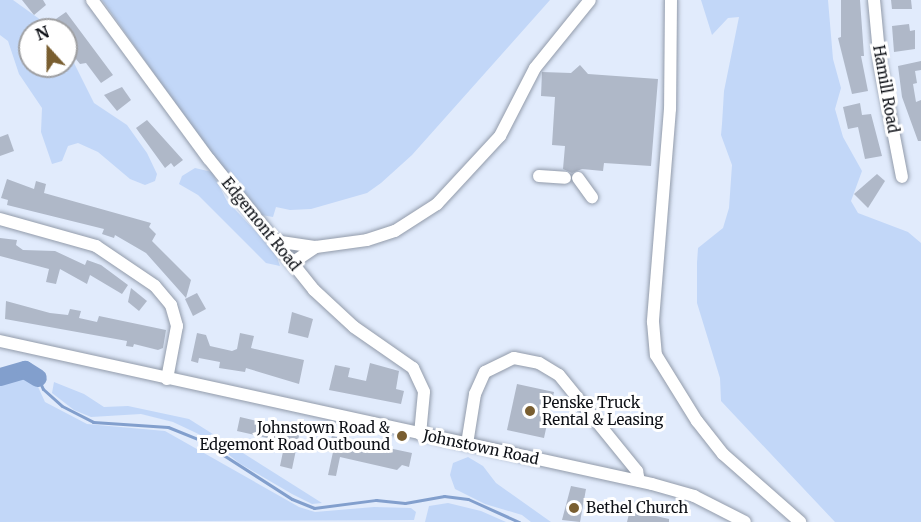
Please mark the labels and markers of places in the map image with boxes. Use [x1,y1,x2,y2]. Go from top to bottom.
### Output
place label: Penske Truck Rental & Leasing [542,393,663,428]
marker: Penske Truck Rental & Leasing [523,404,537,418]
place label: Johnstown Road & Edgemont Road Outbound [199,418,390,453]
marker: Johnstown Road & Edgemont Road Outbound [395,429,409,443]
place label: Bethel Church [586,499,688,517]
marker: Bethel Church [567,501,581,515]

